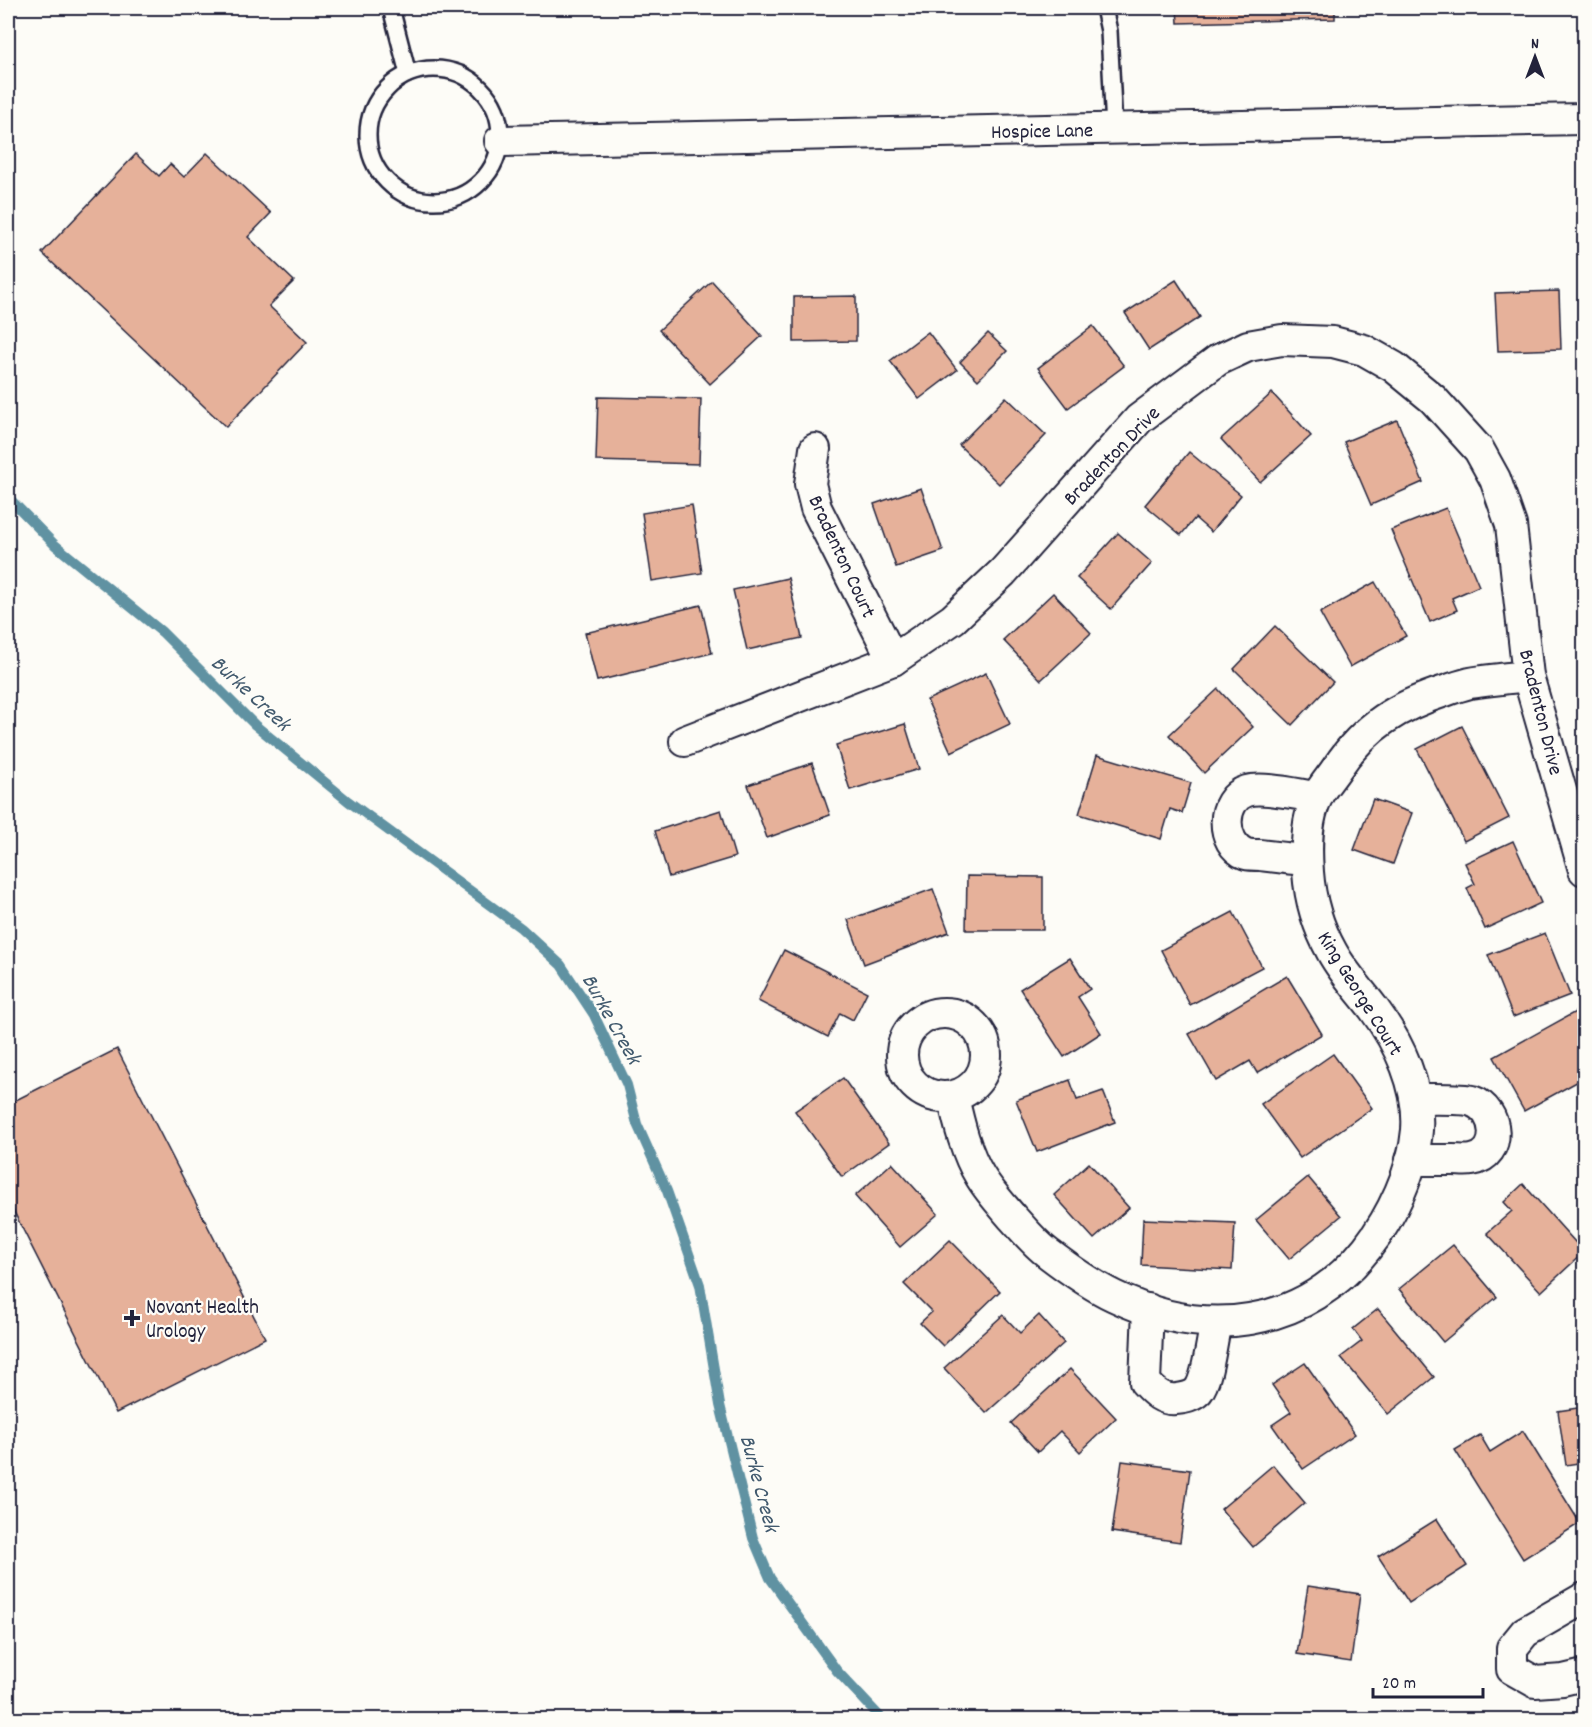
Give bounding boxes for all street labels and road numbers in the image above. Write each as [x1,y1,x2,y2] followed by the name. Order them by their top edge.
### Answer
[991,117,1093,149] street label: Hospice Lane
[1058,400,1169,514] street label: Bradenton Drive
[799,491,882,624] street label: Bradenton Court
[1509,647,1569,779] street label: Bradenton Drive
[1308,927,1409,1063] street label: King George Court

